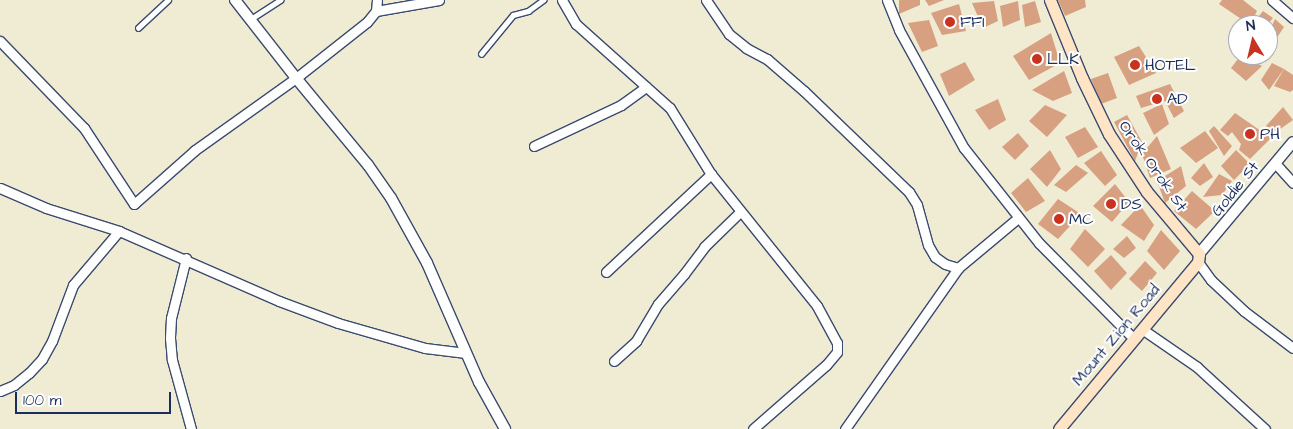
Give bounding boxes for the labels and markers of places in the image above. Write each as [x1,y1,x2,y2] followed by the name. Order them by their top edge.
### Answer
[960,12,985,32] place label: FFI
[944,16,956,28] marker: FFI
[1047,49,1079,69] place label: LLK
[1031,53,1043,65] marker: LLK
[1145,55,1196,75] place label: HOTEL
[1129,59,1141,71] marker: HOTEL
[1167,89,1188,109] place label: AD
[1151,93,1163,105] marker: AD
[1260,124,1280,144] place label: PH
[1244,128,1256,140] marker: PH
[1121,194,1142,214] place label: DS
[1105,198,1117,210] marker: DS
[1069,209,1094,229] place label: MC
[1053,213,1065,225] marker: MC

